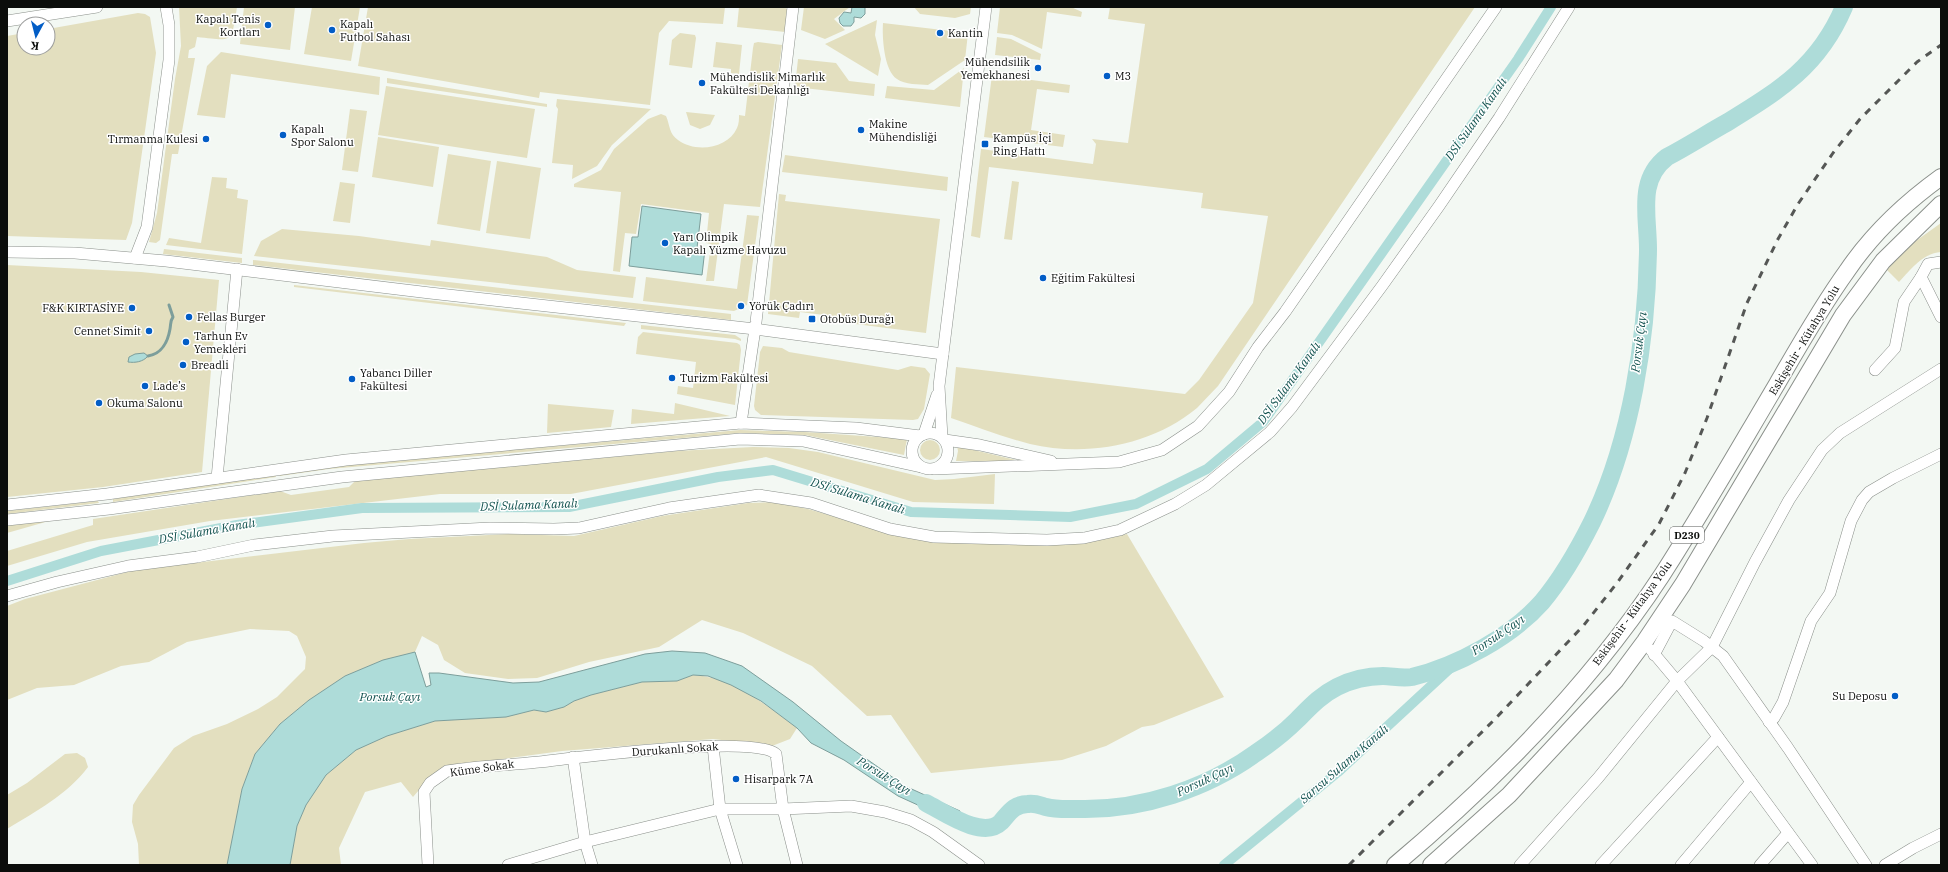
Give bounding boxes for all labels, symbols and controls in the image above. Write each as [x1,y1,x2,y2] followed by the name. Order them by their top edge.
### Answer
[196,12,261,39] place label: Kapalı Tenis Kortları
[16,16,56,56] north arrow
[340,17,411,44] place label: Kapalı Futbol Sahası
[263,20,273,30] marker: Kapalı Tenis Kortları
[327,25,337,35] marker: Kapalı Futbol Sahası
[948,26,983,40] place label: Kantin
[935,28,945,38] marker: Kantin
[29,38,40,53] text: K
[960,55,1031,82] place label: Mühendsilik Yemekhanesi
[1033,63,1043,73] marker: Mühendsilik Yemekhanesi
[1115,69,1131,83] place label: M3
[710,70,826,97] place label: Mühendislik Mimarlık Fakültesi Dekanlığı
[1102,71,1112,81] marker: M3
[1441,74,1510,164] water label: DSİ Sulama Kanalı
[697,78,707,88] marker: Mühendislik Mimarlık Fakültesi Dekanlığı
[869,117,937,144] place label: Makine Mühendisliği
[291,122,354,149] place label: Kapalı Spor Salonu
[856,125,866,135] marker: Makine Mühendisliği
[278,130,288,140] marker: Kapalı Spor Salonu
[993,131,1052,158] place label: Kampüs İçi Ring Hattı
[108,132,199,146] place label: Tırmanma Kulesi
[201,134,211,144] marker: Tırmanma Kulesi
[980,139,990,149] marker: Kampüs İçi Ring Hattı
[673,230,786,257] place label: Yarı Olimpik Kapalı Yüzme Havuzu
[660,238,670,248] marker: Yarı Olimpik Kapalı Yüzme Havuzu
[1051,271,1136,285] place label: Eğitim Fakültesi
[1038,273,1048,283] marker: Eğitim Fakültesi
[1766,282,1843,398] street label: Eskişehir - Kütahya Yolu
[749,299,814,313] place label: Yörük Çadırı
[42,301,124,315] place label: F&K KIRTASİYE
[736,301,746,311] marker: Yörük Çadırı
[127,303,137,313] marker: F&K KIRTASİYE
[197,310,266,324] place label: Fellas Burger
[1627,310,1650,374] water label: Porsuk Çayı
[184,312,194,322] marker: Fellas Burger
[820,312,895,326] place label: Otobüs Durağı
[807,314,817,324] marker: Otobüs Durağı
[74,324,141,338] place label: Cennet Simit
[144,326,154,336] marker: Cennet Simit
[194,329,248,356] place label: Tarhun Ev Yemekleri
[181,337,191,347] marker: Tarhun Ev Yemekleri
[1253,338,1324,427] water label: DSİ Sulama Kanalı
[191,358,229,372] place label: Breadli
[178,360,188,370] marker: Breadli
[360,366,432,393] place label: Yabancı Diller Fakültesi
[680,371,769,385] place label: Turizm Fakültesi
[667,373,677,383] marker: Turizm Fakültesi
[347,374,357,384] marker: Yabancı Diller Fakültesi
[153,379,186,393] place label: Lade’s
[140,381,150,391] marker: Lade’s
[107,396,183,410] place label: Okuma Salonu
[94,398,104,408] marker: Okuma Salonu
[808,474,907,517] water label: DSİ Sulama Kanalı
[479,495,578,514] water label: DSİ Sulama Kanalı
[157,515,257,547] water label: DSİ Sulama Kanalı
[1670,527,1704,543] road number: D230
[1589,558,1675,668] street label: Eskişehir - Kütahya Yolu
[1468,611,1527,658] water label: Porsuk Çayı
[359,689,421,704] water label: Porsuk Çayı
[1832,689,1887,703] place label: Su Deposu
[1890,691,1900,701] marker: Su Deposu
[1296,721,1391,807] water label: Sarısu Sulama Kanalı
[631,739,719,759] street label: Durukanlı Sokak
[854,753,914,798] water label: Porsuk Çayı
[449,756,516,779] street label: Küme Sokak
[1173,760,1236,800] water label: Porsuk Çayı
[744,772,814,786] place label: Hisarpark 7A
[731,774,741,784] marker: Hisarpark 7A

